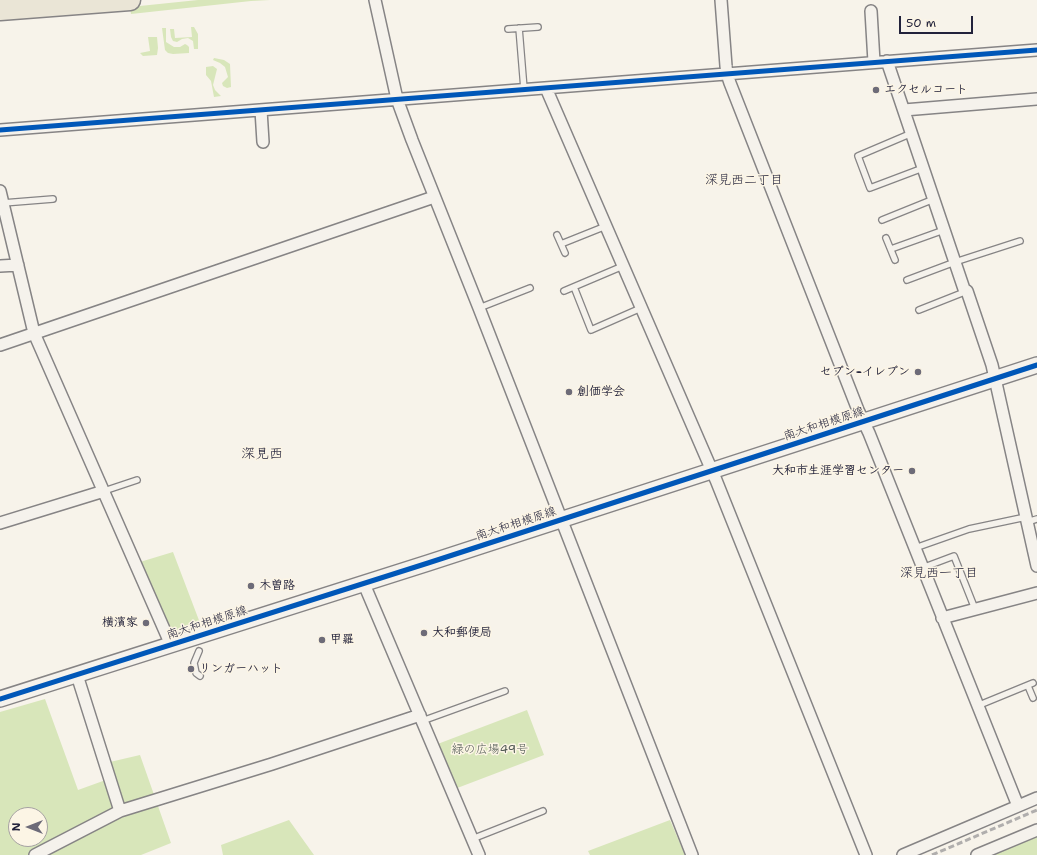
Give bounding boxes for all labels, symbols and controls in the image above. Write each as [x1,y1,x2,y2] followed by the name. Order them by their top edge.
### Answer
[901,8,975,34] scale bar
[906,15,936,31] text: 50 m
[884,83,968,97] place label: エクセルコート
[871,85,881,95] marker: エクセルコート
[705,173,783,189] district label: 深見西二丁目
[820,365,910,379] place label: セブン-イレブン
[913,367,923,377] marker: セブン-イレブン
[577,385,625,399] place label: 創価学会
[564,387,574,397] marker: 創価学会
[782,404,866,444] street label: 南大和相模原線
[241,446,283,462] district label: 深見西
[772,464,904,478] place label: 大和市生涯学習センター
[907,466,917,476] marker: 大和市生涯学習センター
[474,504,558,544] street label: 南大和相模原線
[900,566,978,582] district label: 深見西一丁目
[259,579,295,593] place label: 木曽路
[246,581,256,591] marker: 木曽路
[165,603,249,643] street label: 南大和相模原線
[102,616,138,630] place label: 横濱家
[141,618,151,628] marker: 横濱家
[432,626,492,640] place label: 大和郵便局
[419,628,429,638] marker: 大和郵便局
[330,633,354,647] place label: 甲羅
[317,635,327,645] marker: 甲羅
[199,662,283,676] place label: リンガーハット
[186,664,196,674] marker: リンガーハット
[452,743,528,757] park label: 緑の広場49号
[8,807,48,847] north arrow
[9,823,24,831] text: N

